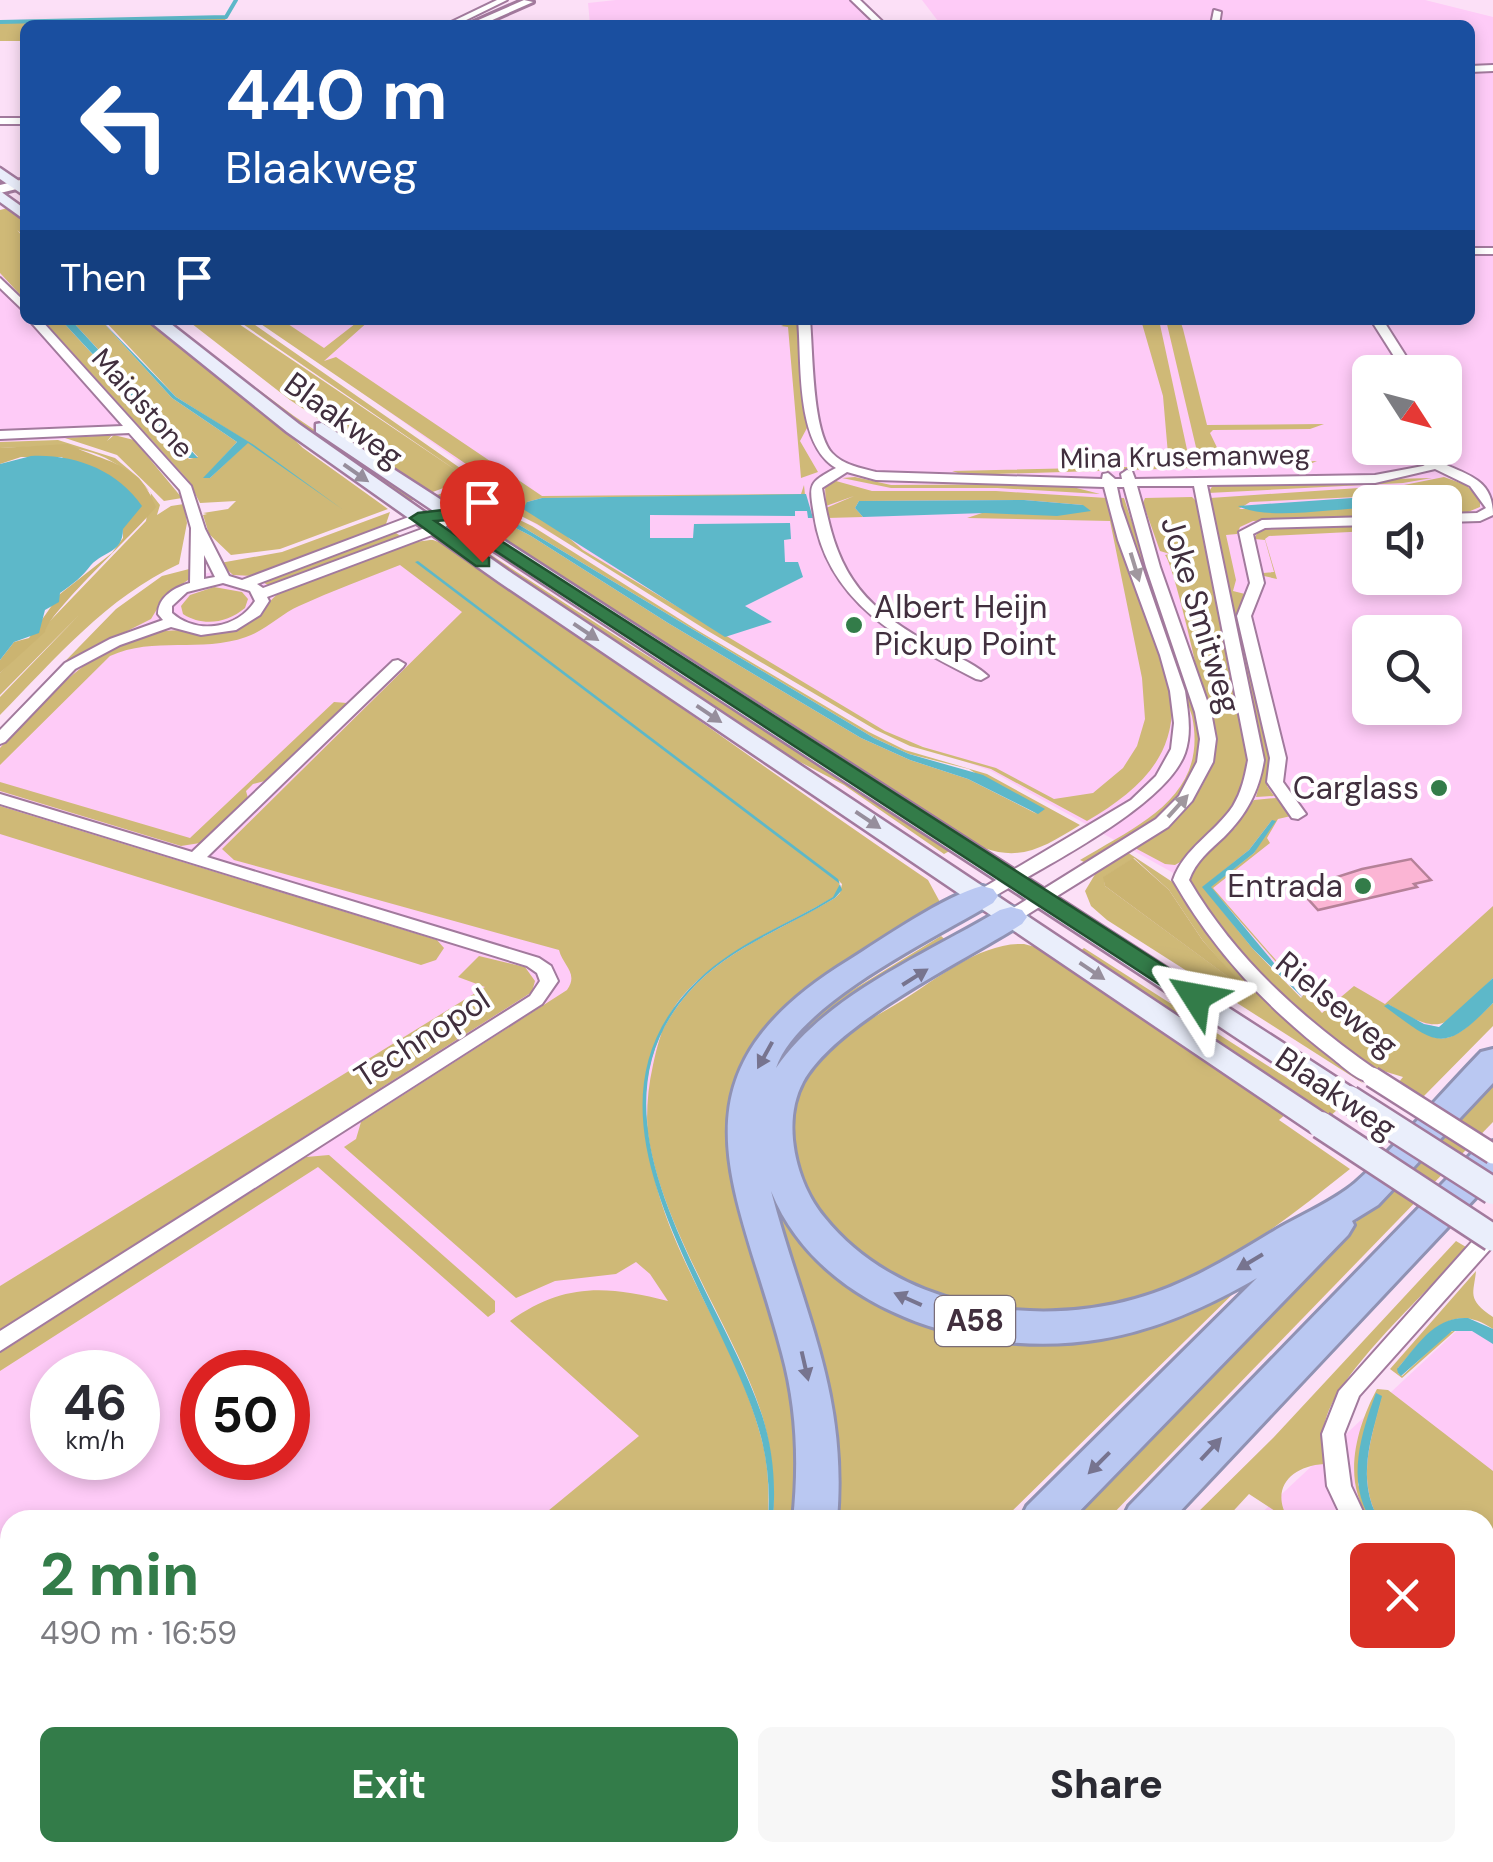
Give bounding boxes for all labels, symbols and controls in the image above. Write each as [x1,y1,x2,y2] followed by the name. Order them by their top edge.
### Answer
[225,50,448,141] text: 440 m
[60,60,190,190] icon: left
[225,138,418,197] text: Blaakweg
[167,250,222,305] icon: arrive
[60,253,147,303] text: Then
[83,341,202,466] street label: Maidstone
[1352,355,1462,465] north arrow
[1352,355,1462,725] map controls
[276,363,412,477] street label: Blaakweg
[1060,436,1310,477] street label: Mina Krusemanweg
[440,460,525,563] pin
[342,463,369,482] one-way arrow
[455,475,510,530] icon: arrive
[1352,485,1462,595] button: sound
[1151,511,1251,719] street label: Joke Smitweg
[1129,552,1144,582] one-way arrow
[874,586,1057,665] place label: Albert Heijn Pickup Point
[843,614,865,636] marker: Albert Heijn Pickup Point
[1352,615,1462,725] button: search
[572,622,599,641] one-way arrow
[695,704,722,723] one-way arrow
[1293,767,1419,809] place label: Carglass
[1428,777,1450,799] marker: Carglass
[1167,794,1189,819] one-way arrow
[854,810,881,829] one-way arrow
[1227,865,1343,907] place label: Entrada
[1352,875,1374,897] marker: Entrada
[1267,942,1407,1066] street label: Rielseweg
[1144,945,1248,1049] position arrow
[1078,962,1105,980] one-way arrow
[901,969,929,986] one-way arrow
[346,979,498,1097] street label: Technopol
[1267,1037,1405,1149] street label: Blaakweg
[756,1041,774,1069] one-way arrow
[1236,1252,1264,1270] one-way arrow
[893,1291,923,1307] one-way arrow
[935,1296,1015,1346] road number: A58
[180,1350,310,1480] speed limit sign: 50
[798,1351,813,1382] one-way arrow
[63,1370,127,1436] text: 46
[65,1424,125,1457] text: km/h
[1199,1437,1222,1461] one-way arrow
[1088,1451,1111,1475] one-way arrow
[40,1535,199,1614] text: 2 min
[1350,1543,1455,1648] button: close
[40,1612,237,1654] text: 490 m · 16:59
[40,1727,738,1842] button: Exit
[758,1727,1455,1842] button: Share

